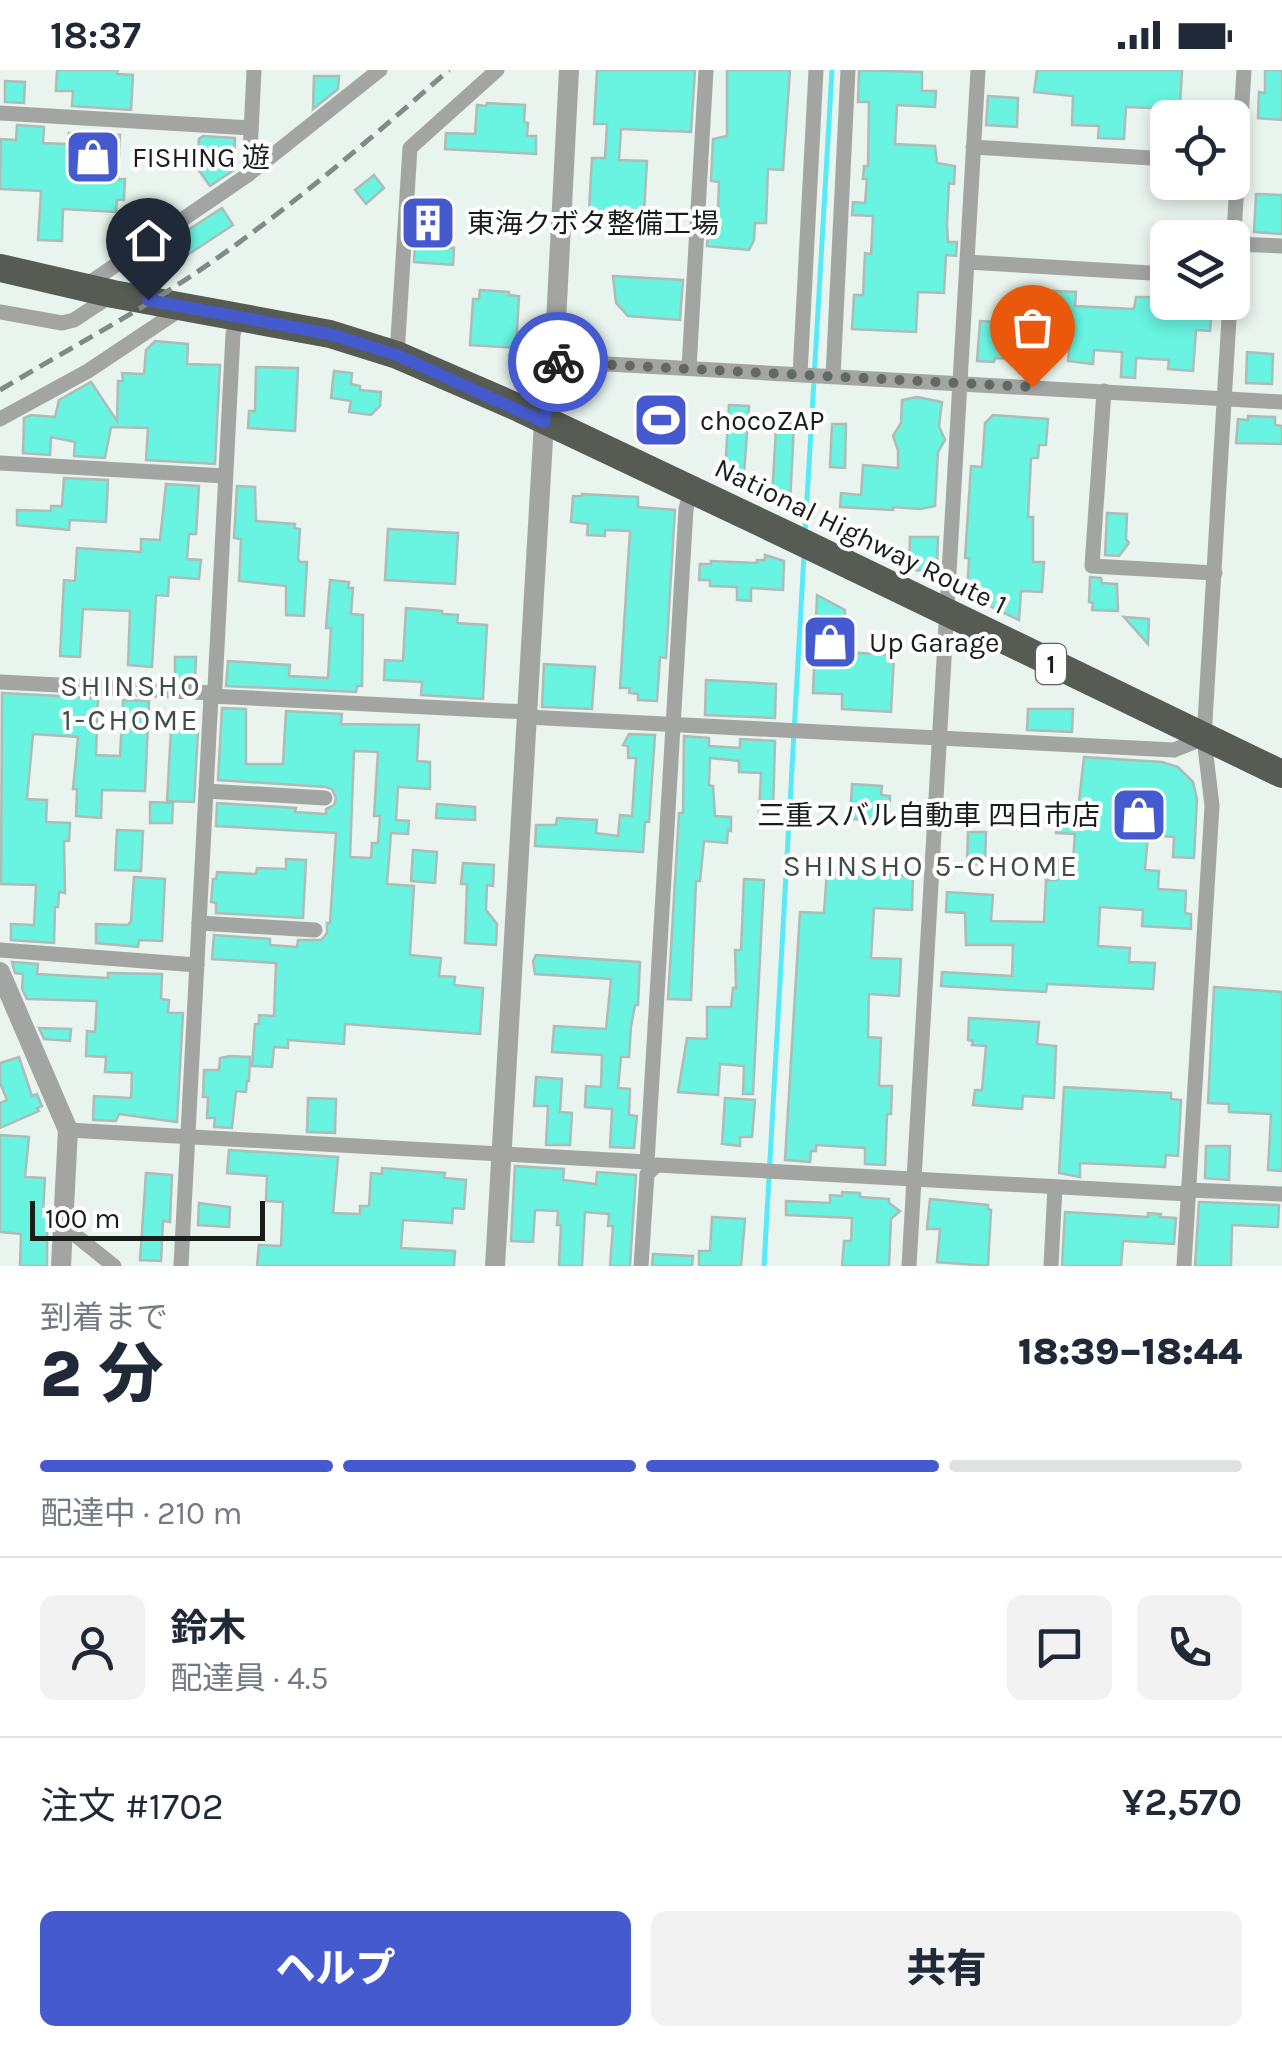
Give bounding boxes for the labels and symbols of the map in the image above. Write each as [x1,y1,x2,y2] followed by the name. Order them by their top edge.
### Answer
[63,127,123,187] shop icon: FISHING 遊
[132,141,270,174] place label: FISHING 遊
[398,193,458,253] building icon: 東海クボタ整備工場
[106,198,191,301] pin
[467,207,719,240] place label: 東海クボタ整備工場
[990,285,1075,388] pin
[508,312,608,412] courier
[631,390,691,450] sports icon: chocoZAP
[700,404,825,437] place label: chocoZAP
[710,451,1012,621] street label: National Highway Route 1
[800,612,860,672] shop icon: Up Garage
[869,626,999,659] place label: Up Garage
[1036,644,1066,684] road number: 1
[60,668,202,738] district label: SHINSHO 1-CHOME
[1109,785,1169,845] shop icon: 三重スバル自動車 四日市店
[757,799,1100,832] place label: 三重スバル自動車 四日市店
[783,848,1079,884] district label: SHINSHO 5-CHOME
[30,1196,265,1240] scale bar

